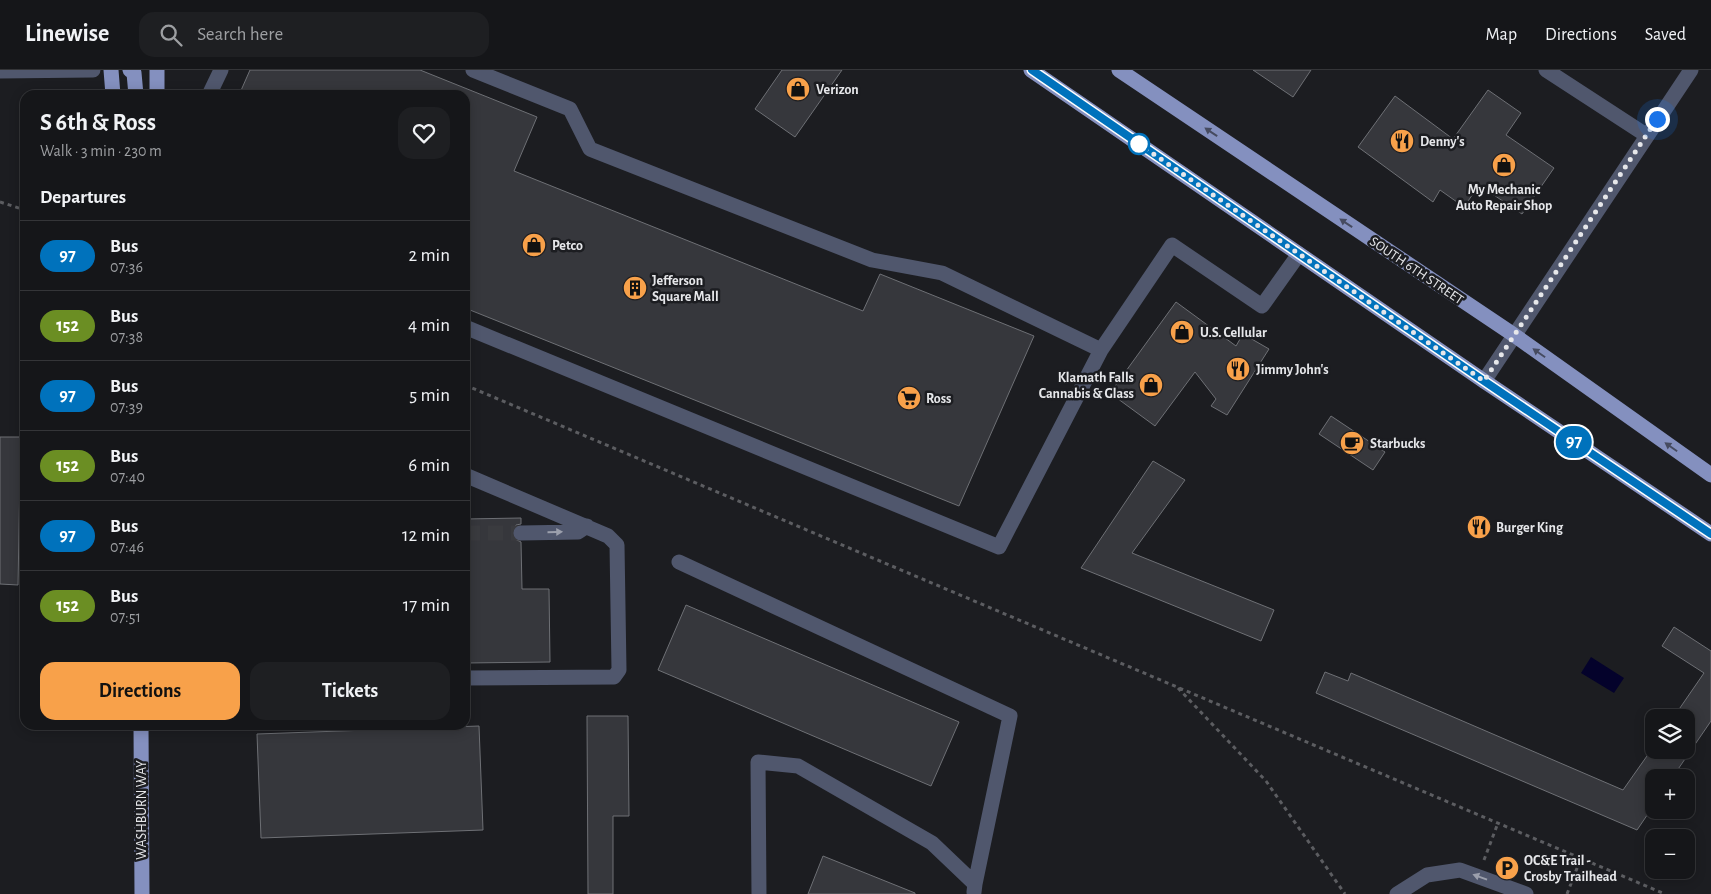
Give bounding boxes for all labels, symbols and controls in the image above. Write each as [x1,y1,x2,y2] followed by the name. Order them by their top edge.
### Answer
[139,12,489,57] search box
[157,21,185,49] icon: search
[25,22,109,46] text: Linewise
[197,25,283,44] text: Search here
[1486,26,1517,44] text: Map
[1545,26,1617,44] text: Directions
[1645,26,1686,44] text: Saved
[785,76,811,102] shop icon: Verizon
[816,83,859,97] place label: Verizon
[398,107,450,159] button: heart
[1645,107,1670,132] your location
[40,111,156,135] text: S 6th & Ross
[1204,127,1218,137] one-way arrow
[1389,128,1415,154] restaurant icon: Denny's
[1128,133,1150,155] unlabelled marker
[1420,135,1465,149] place label: Denny's
[40,143,162,159] text: Walk · 3 min · 230 m
[1491,152,1517,178] shop icon: My Mechanic Auto Repair Shop
[1456,183,1552,213] place label: My Mechanic Auto Repair Shop
[40,188,126,207] text: Departures
[1339,218,1353,227] one-way arrow
[521,232,547,258] shop icon: Petco
[1367,234,1466,307] street label: SOUTH 6TH STREET
[110,237,138,256] text: Bus
[552,239,583,253] place label: Petco
[409,246,450,265] text: 2 min
[59,247,76,265] text: 97
[110,259,143,275] text: 07:36
[652,274,719,304] place label: Jefferson Square Mall
[622,275,648,301] building icon: Jefferson Square Mall
[110,307,138,326] text: Bus
[408,316,450,335] text: 4 min
[56,317,79,335] text: 152
[1169,319,1195,345] shop icon: U.S. Cellular
[1200,326,1267,340] place label: U.S. Cellular
[110,329,143,345] text: 07:38
[1532,348,1545,358] one-way arrow
[1225,356,1251,382] restaurant icon: Jimmy John's
[1256,363,1329,377] place label: Jimmy John's
[1039,371,1134,401] place label: Klamath Falls Cannabis & Glass
[1138,372,1164,398] shop icon: Klamath Falls Cannabis & Glass
[110,377,138,396] text: Bus
[896,385,922,411] supermarket icon: Ross
[409,386,450,405] text: 5 min
[59,387,76,405] text: 97
[926,392,951,406] place label: Ross
[110,399,143,415] text: 07:39
[1552,426,1596,458] line badge: 97
[1339,430,1365,456] cafe icon: Starbucks
[1566,433,1582,451] text: 97
[1370,437,1425,451] place label: Starbucks
[1664,442,1678,452] one-way arrow
[110,447,138,466] text: Bus
[408,456,450,475] text: 6 min
[56,457,79,475] text: 152
[110,469,145,485] text: 07:40
[1466,514,1492,540] restaurant icon: Burger King
[110,517,138,536] text: Bus
[1496,521,1564,535] place label: Burger King
[402,526,450,545] text: 12 min
[59,527,76,545] text: 97
[547,528,563,536] one-way arrow
[110,539,144,555] text: 07:46
[110,587,138,606] text: Bus
[403,596,450,615] text: 17 min
[56,597,79,615] text: 152
[110,609,141,625] text: 07:51
[40,662,240,720] button: Directions
[250,662,450,720] button: Tickets
[1645,709,1695,879] map controls
[1645,709,1695,759] button: layers
[135,760,149,860] street label: WASHBURN WAY
[1645,769,1695,819] button: +
[1645,829,1695,879] button: −
[1524,854,1618,884] place label: OC&E Trail - Crosby Trailhead
[1494,855,1520,881] parking icon: OC&E Trail - Crosby Trailhead
[1472,873,1487,881] one-way arrow

